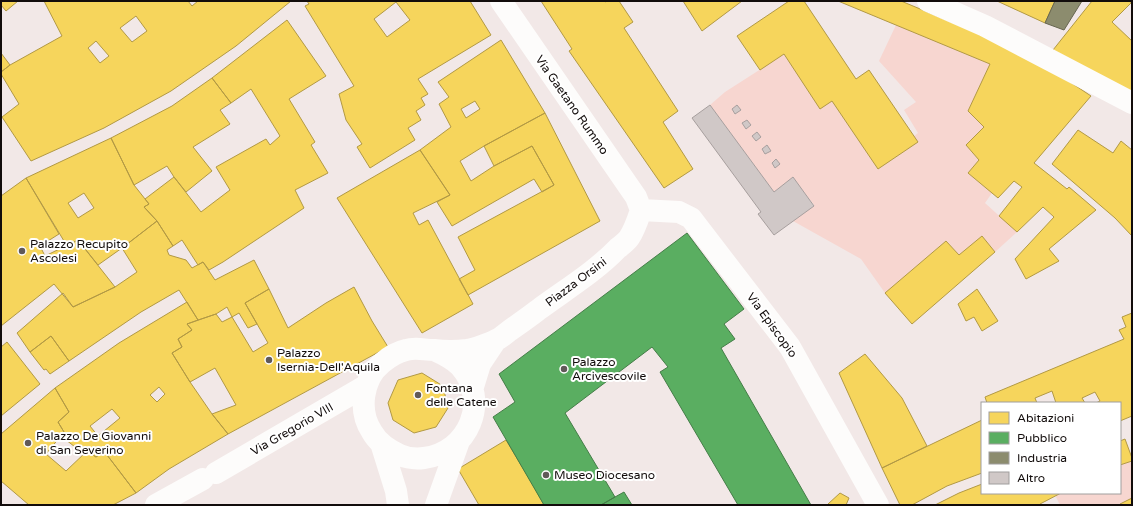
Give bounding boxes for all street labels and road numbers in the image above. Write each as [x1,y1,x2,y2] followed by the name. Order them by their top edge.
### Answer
[532,53,612,157] street label: Via Gaetano Rummo
[543,254,609,309] street label: Piazza Orsini
[744,290,800,360] street label: Via Episcopio
[248,400,336,458] street label: Via Gregorio VIII

